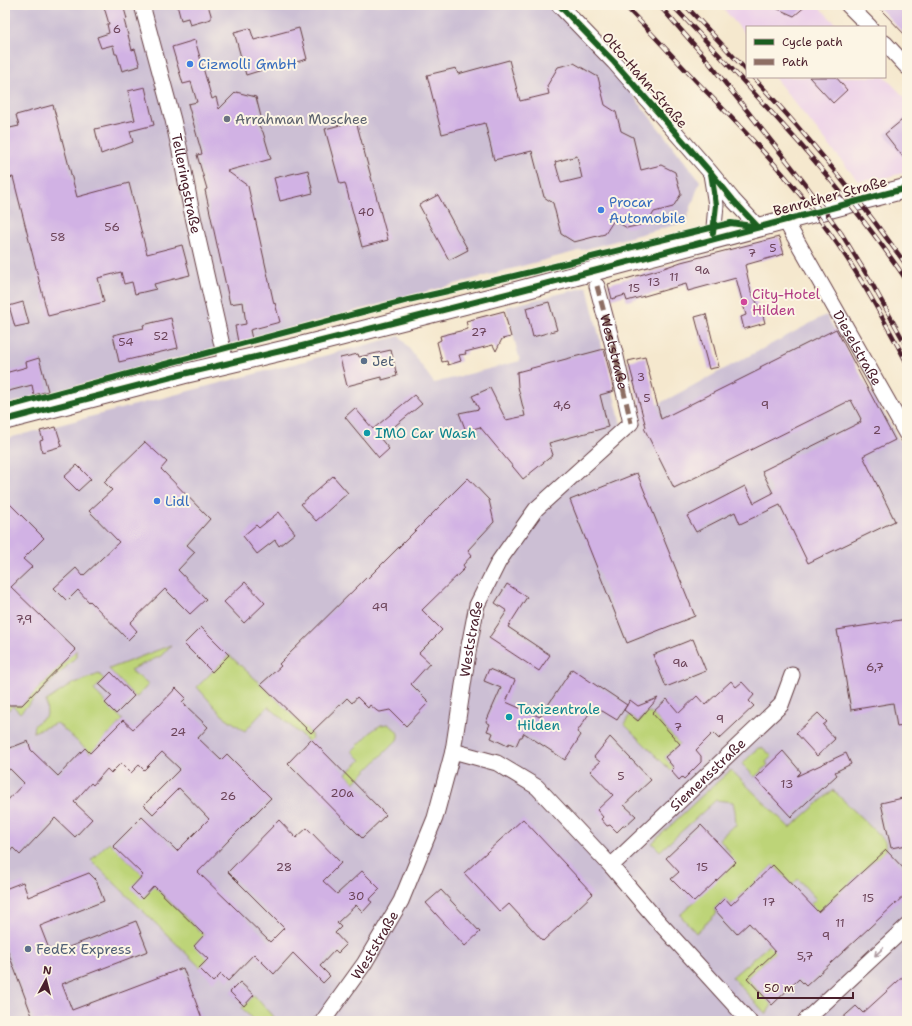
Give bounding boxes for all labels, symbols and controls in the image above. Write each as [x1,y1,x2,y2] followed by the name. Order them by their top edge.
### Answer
[113,21,121,37] house number: 6
[746,26,886,78] legend
[598,28,692,132] street label: Otto-Hahn-Straße
[782,34,843,50] text: Cycle path
[782,54,808,70] text: Path
[198,55,297,73] place label: Cizmolli GmbH
[185,59,195,69] marker: Cizmolli GmbH
[235,110,368,128] place label: Arrahman Moschee
[222,114,232,124] marker: Arrahman Moschee
[167,132,206,235] street label: Telleringstraße
[771,172,889,220] street label: Benrather Straße
[609,193,686,227] place label: Procar Automobile
[358,204,374,220] house number: 40
[596,205,606,215] marker: Procar Automobile
[104,219,120,235] house number: 56
[50,229,66,245] house number: 58
[769,240,777,256] house number: 5
[748,245,756,261] house number: 7
[694,262,710,278] house number: 9a
[669,269,679,285] house number: 11
[648,274,660,290] house number: 13
[628,280,640,296] house number: 15
[752,285,821,319] place label: City-Hotel Hilden
[739,297,749,307] marker: City-Hotel Hilden
[829,307,886,389] street label: Dieselstraße
[596,312,632,392] street label: Weststraße
[471,324,487,340] house number: 27
[153,328,169,344] house number: 52
[118,334,134,350] house number: 54
[372,352,394,370] place label: Jet
[359,356,369,366] marker: Jet
[637,369,645,385] house number: 3
[643,390,651,406] house number: 5
[553,397,571,413] house number: 4,6
[761,397,769,413] house number: 9
[873,422,881,438] house number: 2
[375,424,476,442] place label: IMO Car Wash
[362,428,372,438] marker: IMO Car Wash
[165,492,190,510] place label: Lidl
[152,496,162,506] marker: Lidl
[455,597,487,678] street label: Weststraße
[372,599,388,615] house number: 49
[15,611,33,627] house number: 7,9
[672,655,688,671] house number: 9a
[866,659,884,675] house number: 6,7
[517,700,600,734] place label: Taxizentrale Hilden
[716,711,724,727] house number: 9
[504,712,514,722] marker: Taxizentrale Hilden
[674,719,682,735] house number: 7
[170,724,186,740] house number: 24
[666,734,750,815] street label: Siemensstraße
[617,768,625,784] house number: 5
[781,776,793,792] house number: 13
[330,785,354,801] house number: 20a
[220,788,236,804] house number: 26
[276,859,292,875] house number: 28
[696,859,708,875] house number: 15
[348,888,364,904] house number: 30
[862,890,874,906] house number: 15
[763,894,775,910] house number: 17
[347,907,402,983] street label: Weststraße
[835,915,845,931] house number: 11
[822,928,830,944] house number: 9
[36,940,131,958] place label: FedEx Express
[23,944,33,954] marker: FedEx Express
[797,948,813,964] house number: 5,7
[873,948,884,957] one-way arrow
[26,960,66,1000] north arrow
[42,963,53,979] text: N
[758,974,853,1000] scale bar
[764,980,794,996] text: 50 m

